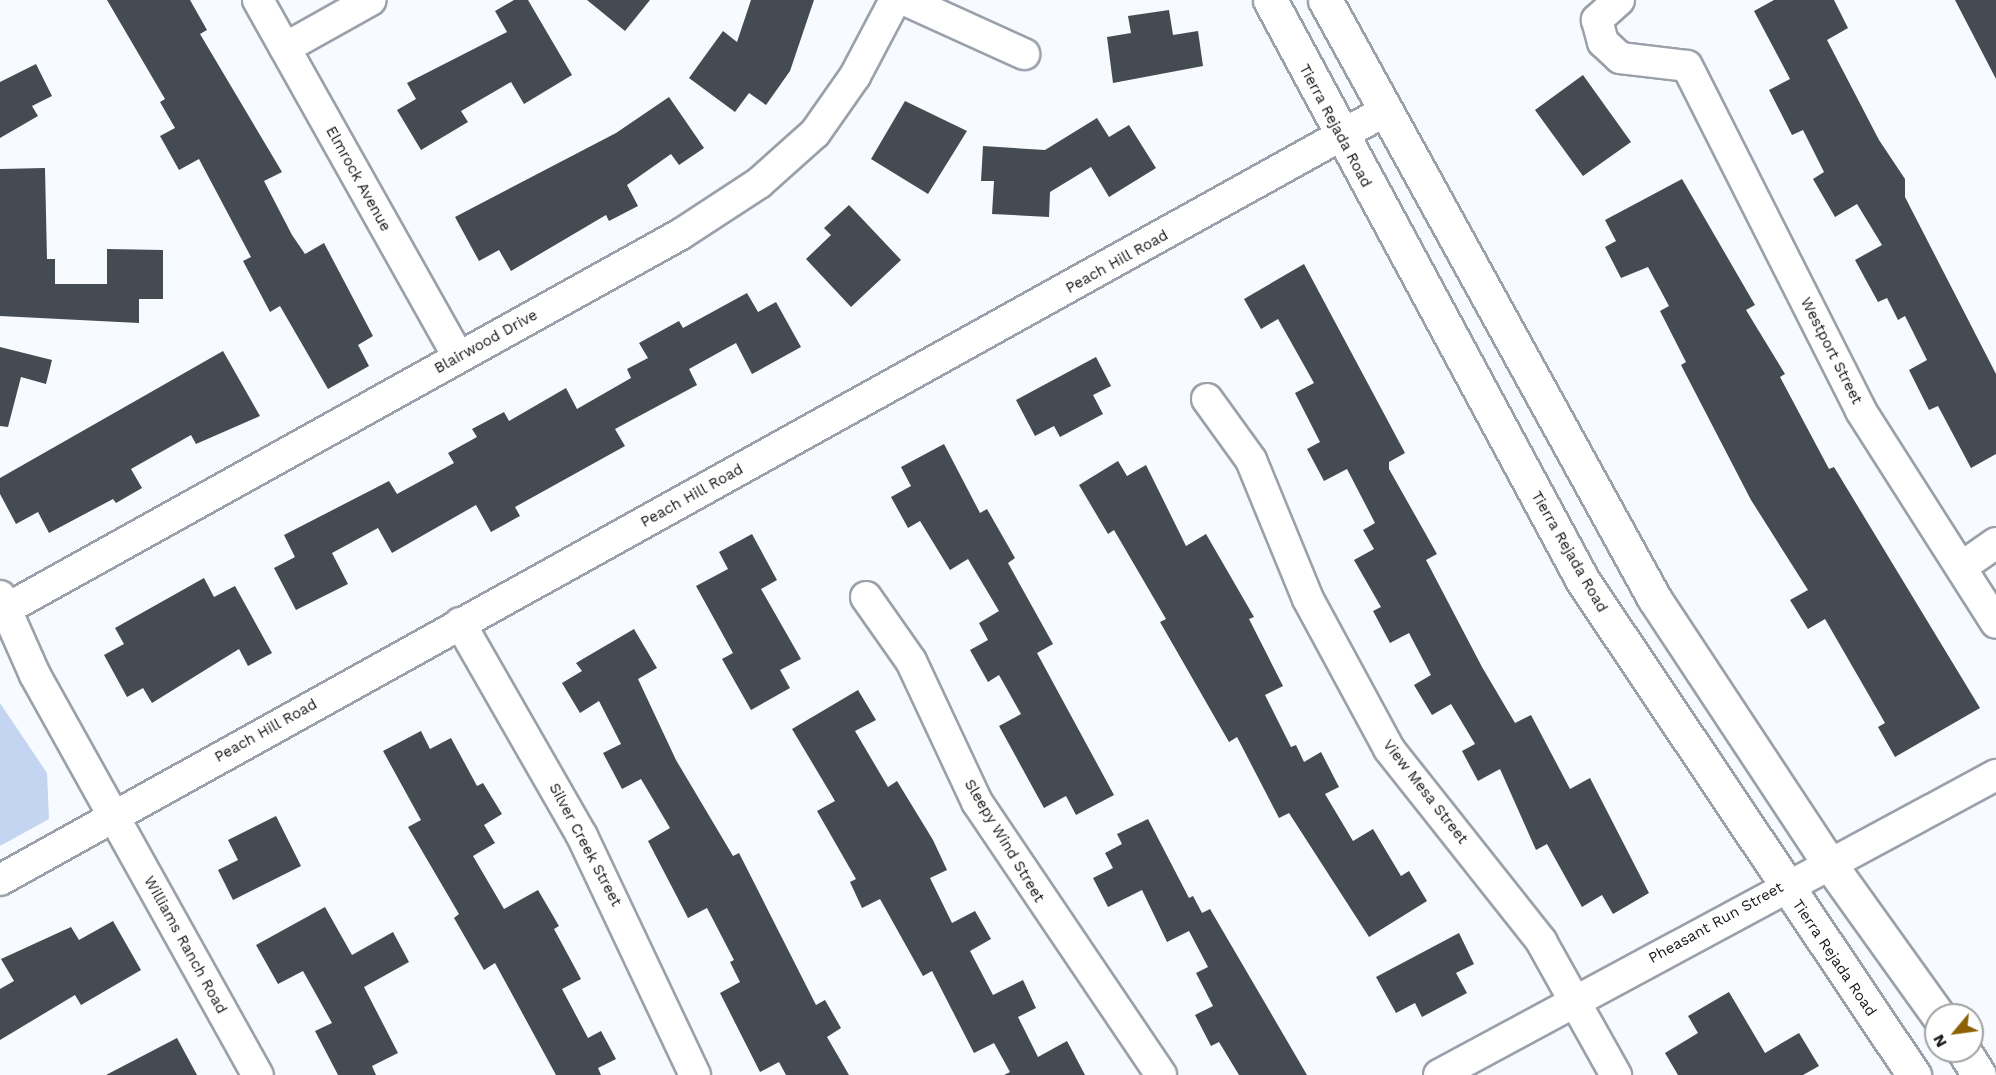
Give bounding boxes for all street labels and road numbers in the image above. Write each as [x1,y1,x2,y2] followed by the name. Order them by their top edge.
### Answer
[1295,61,1375,191] street label: Tierra Rejada Road
[321,123,395,235] street label: Elmrock Avenue
[1062,226,1172,298] street label: Peach Hill Road
[1796,295,1866,407] street label: Westport Street
[431,306,541,378] street label: Blairwood Drive
[637,460,747,532] street label: Peach Hill Road
[1527,488,1611,616] street label: Tierra Rejada Road
[211,695,321,767] street label: Peach Hill Road
[1379,736,1471,848] street label: View Mesa Street
[960,776,1048,906] street label: Sleepy Wind Street
[545,780,625,910] street label: Silver Creek Street
[140,873,230,1017] street label: Williams Ranch Road
[1646,878,1786,968] street label: Pheasant Run Street
[1788,896,1880,1020] street label: Tierra Rejada Road

